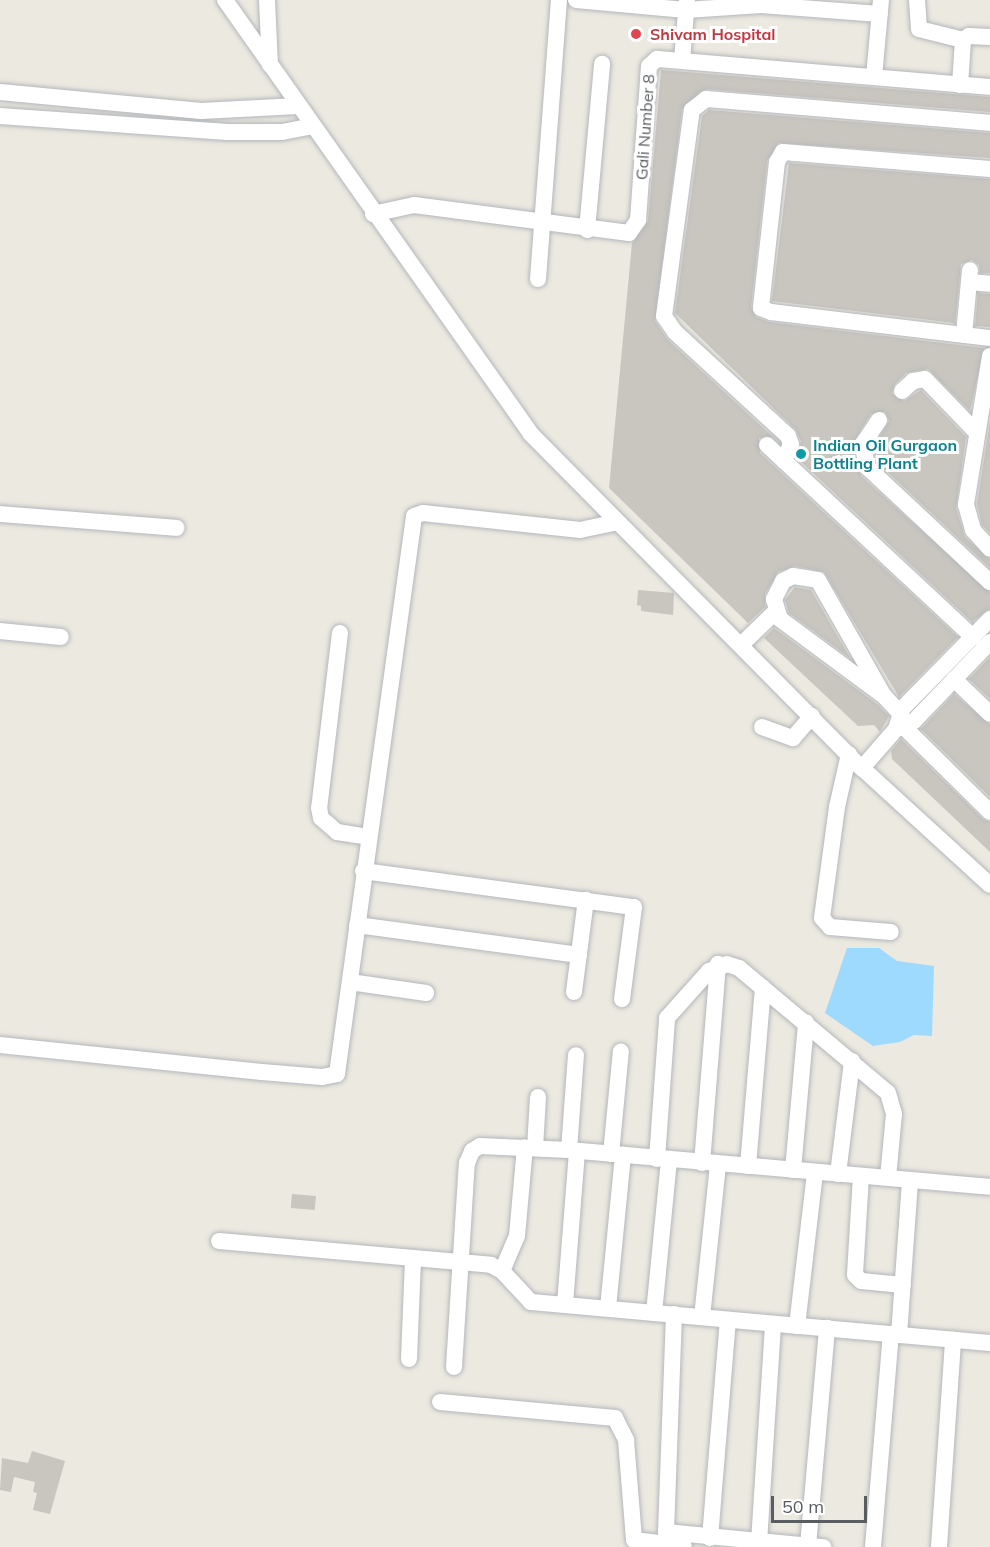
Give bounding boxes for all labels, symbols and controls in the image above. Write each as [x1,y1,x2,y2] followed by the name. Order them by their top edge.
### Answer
[650,24,776,44] place label: Shivam Hospital
[627,25,645,43] marker: Shivam Hospital
[632,73,658,181] street label: Gali Number 8
[813,435,957,473] place label: Indian Oil Gurgaon Bottling Plant
[794,447,808,461] marker: Indian Oil Gurgaon Bottling Plant
[774,1484,870,1522] scale bar
[782,1495,824,1518] text: 50 m

